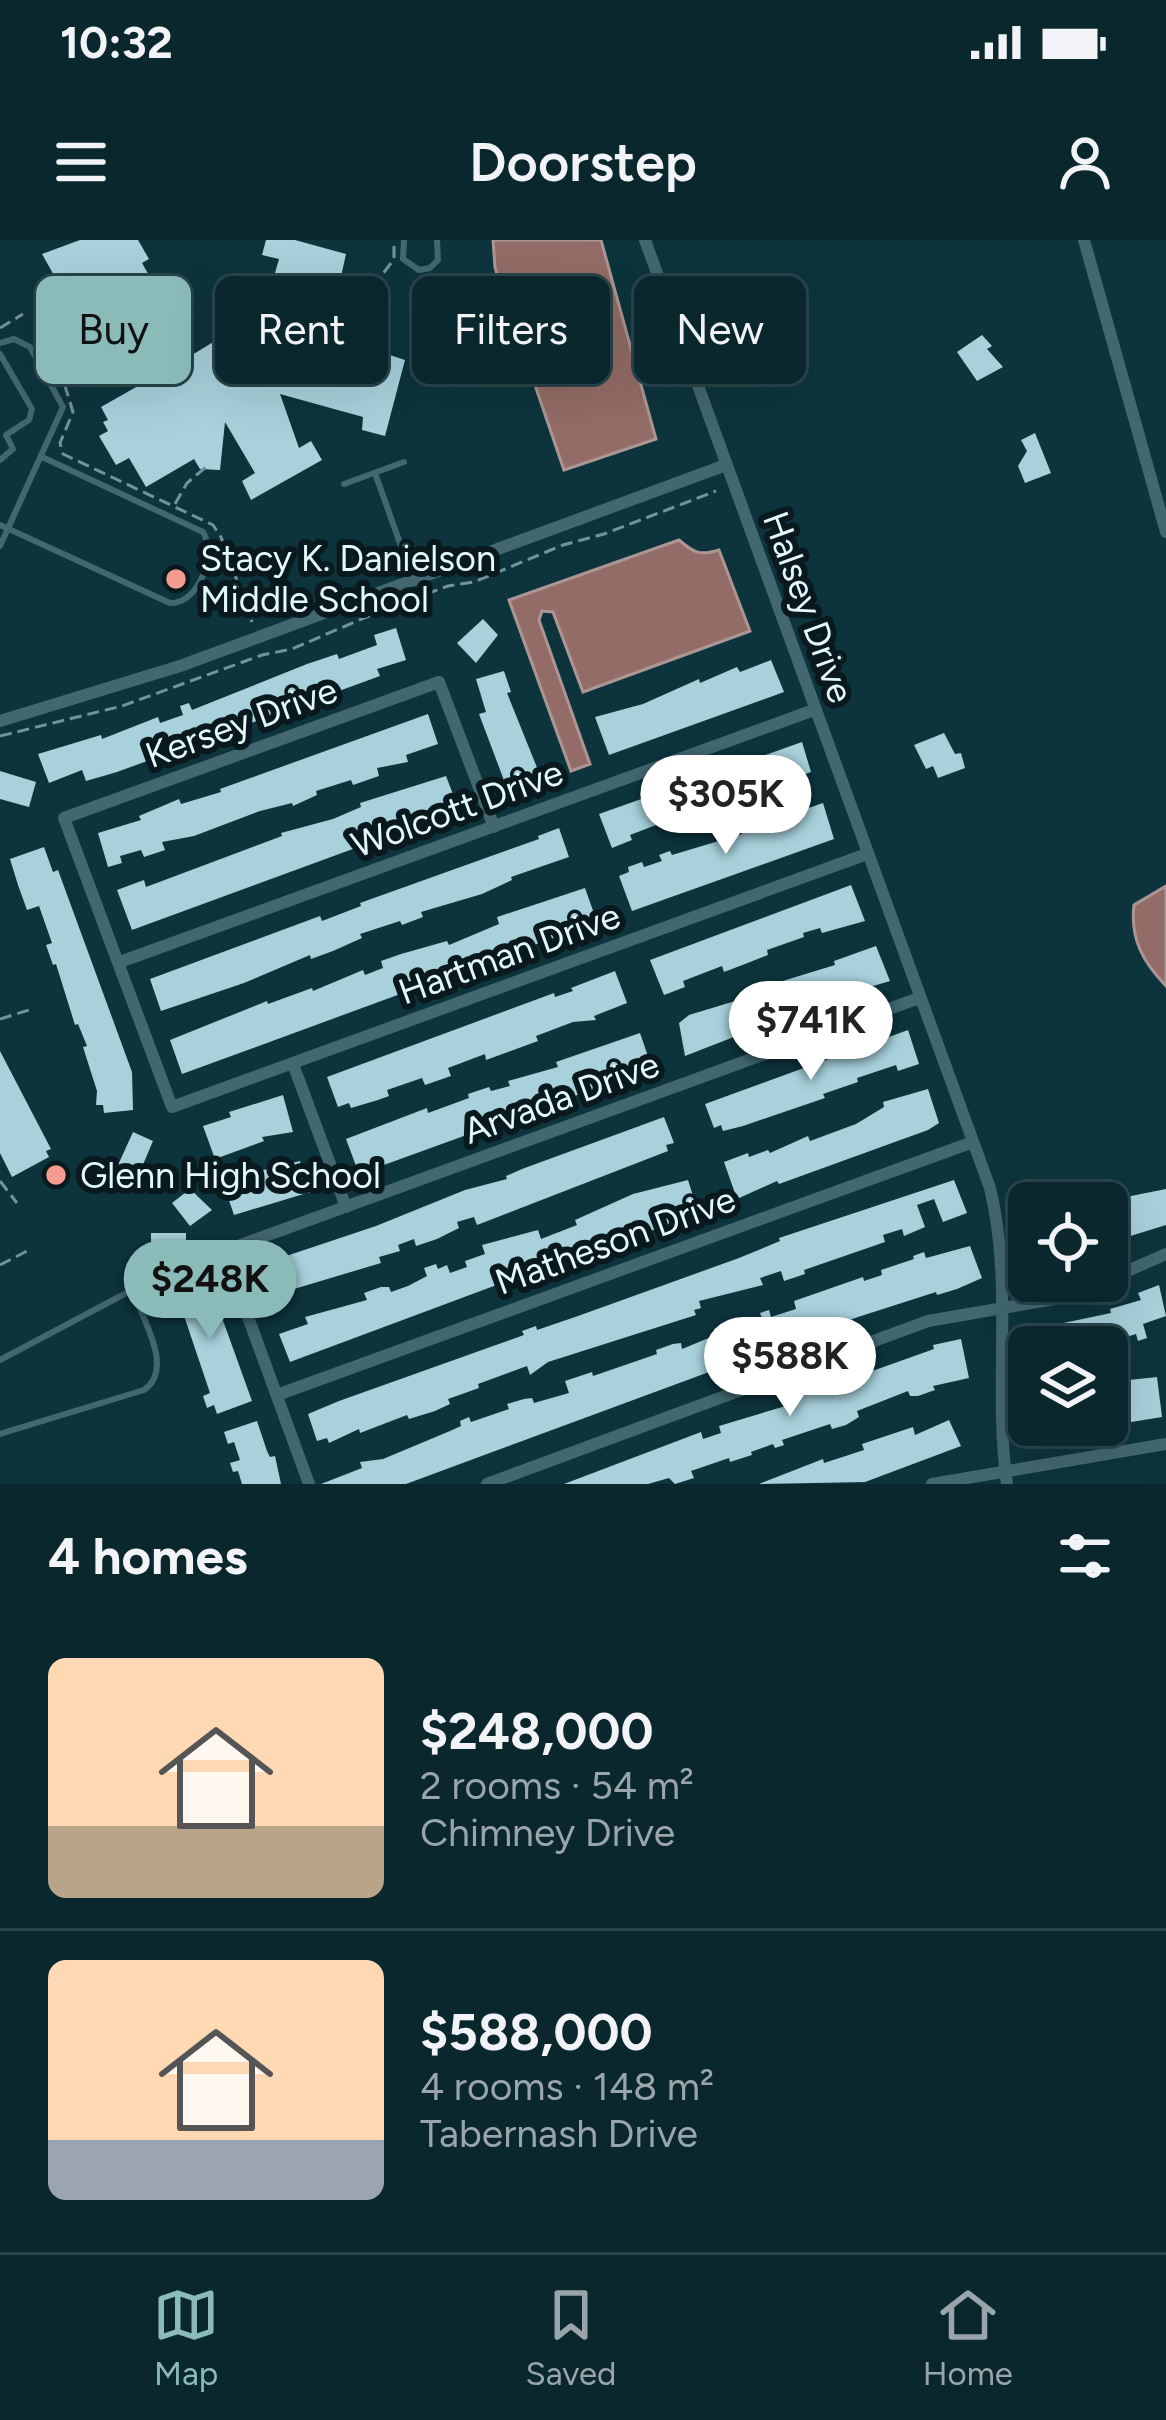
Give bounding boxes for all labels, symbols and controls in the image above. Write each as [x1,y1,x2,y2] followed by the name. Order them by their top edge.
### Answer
[60,15,173,69] text: 10:32
[48,129,114,195] icon: menu
[1052,129,1118,195] icon: person
[469,130,697,195] text: Doorstep
[36,276,191,384] chip: Buy
[215,276,388,384] chip: Rent
[412,276,610,384] chip: Filters
[634,276,806,384] chip: New
[754,506,863,709] street label: Halsey Drive
[200,537,496,621] place label: Stacy K. Danielson Middle School
[163,566,189,592] marker: Stacy K. Danielson Middle School
[140,668,343,777] street label: Kersey Drive
[346,750,569,867] street label: Wolcott Drive
[642,755,810,857] pin: $305K
[667,770,785,817] text: $305K
[393,894,626,1013] street label: Hartman Drive
[727,981,895,1083] pin: $741K
[756,996,866,1043] text: $741K
[458,1042,665,1153] street label: Arvada Drive
[80,1154,381,1197] place label: Glenn High School
[43,1162,69,1188] marker: Glenn High School
[489,1177,741,1304] street label: Matheson Drive
[1008,1182,1128,1446] map controls
[1008,1182,1128,1302] button: locate
[126,1240,294,1342] pin: $248K
[151,1255,269,1302] text: $248K
[706,1317,874,1419] pin: $588K
[1008,1326,1128,1446] button: layers
[731,1332,849,1379] text: $588K
[1052,1523,1118,1589] icon: filters
[48,1526,248,1587] text: 4 homes
[420,1701,654,1762] text: $248,000
[144,1706,288,1850] icon: home
[420,1762,694,1809] text: 2 rooms · 54 m²
[420,1809,675,1856] text: Chimney Drive
[420,2002,653,2063] text: $588,000
[144,2008,288,2152] icon: home
[420,2063,714,2110] text: 4 rooms · 148 m²
[420,2110,698,2157] text: Tabernash Drive
[153,2282,219,2393] tab: Map
[525,2282,616,2393] tab: Saved
[923,2282,1013,2393] tab: Home

